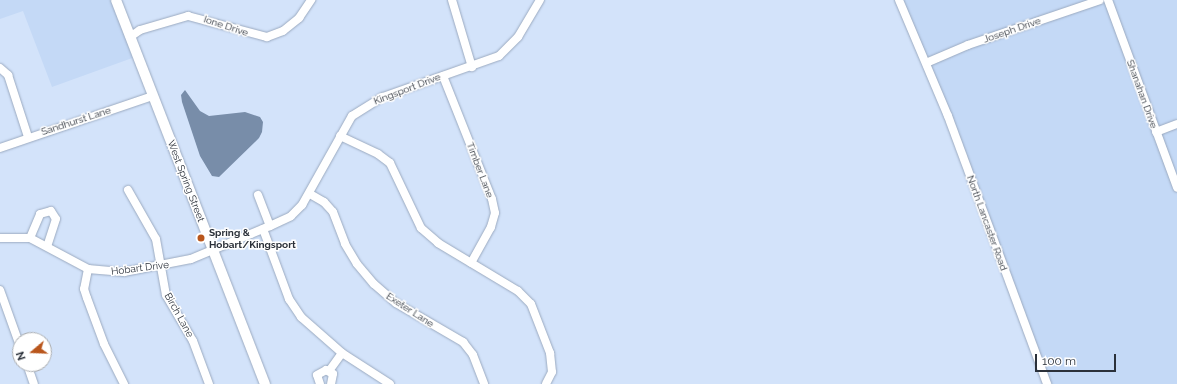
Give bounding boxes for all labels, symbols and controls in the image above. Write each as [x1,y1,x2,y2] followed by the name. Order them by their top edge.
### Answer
[202,13,250,39] street label: Ione Drive
[982,15,1042,45] street label: Joseph Drive
[1124,58,1160,130] street label: Shanahan Drive
[372,71,442,107] street label: Kingsport Drive
[40,104,112,138] street label: Sandhurst Lane
[165,138,207,224] street label: West Spring Street
[464,141,496,199] street label: Timber Lane
[964,174,1010,272] street label: North Lancaster Road
[209,226,296,250] place label: Spring & Hobart/Kingsport
[196,233,206,243] marker: Spring & Hobart/Kingsport
[110,259,170,277] street label: Hobart Drive
[384,290,436,330] street label: Exeter Lane
[162,291,196,339] street label: Birch Lane
[12,332,52,372] north arrow
[1037,346,1118,372] scale bar
[14,350,29,362] text: N
[1042,354,1076,368] text: 100 m

